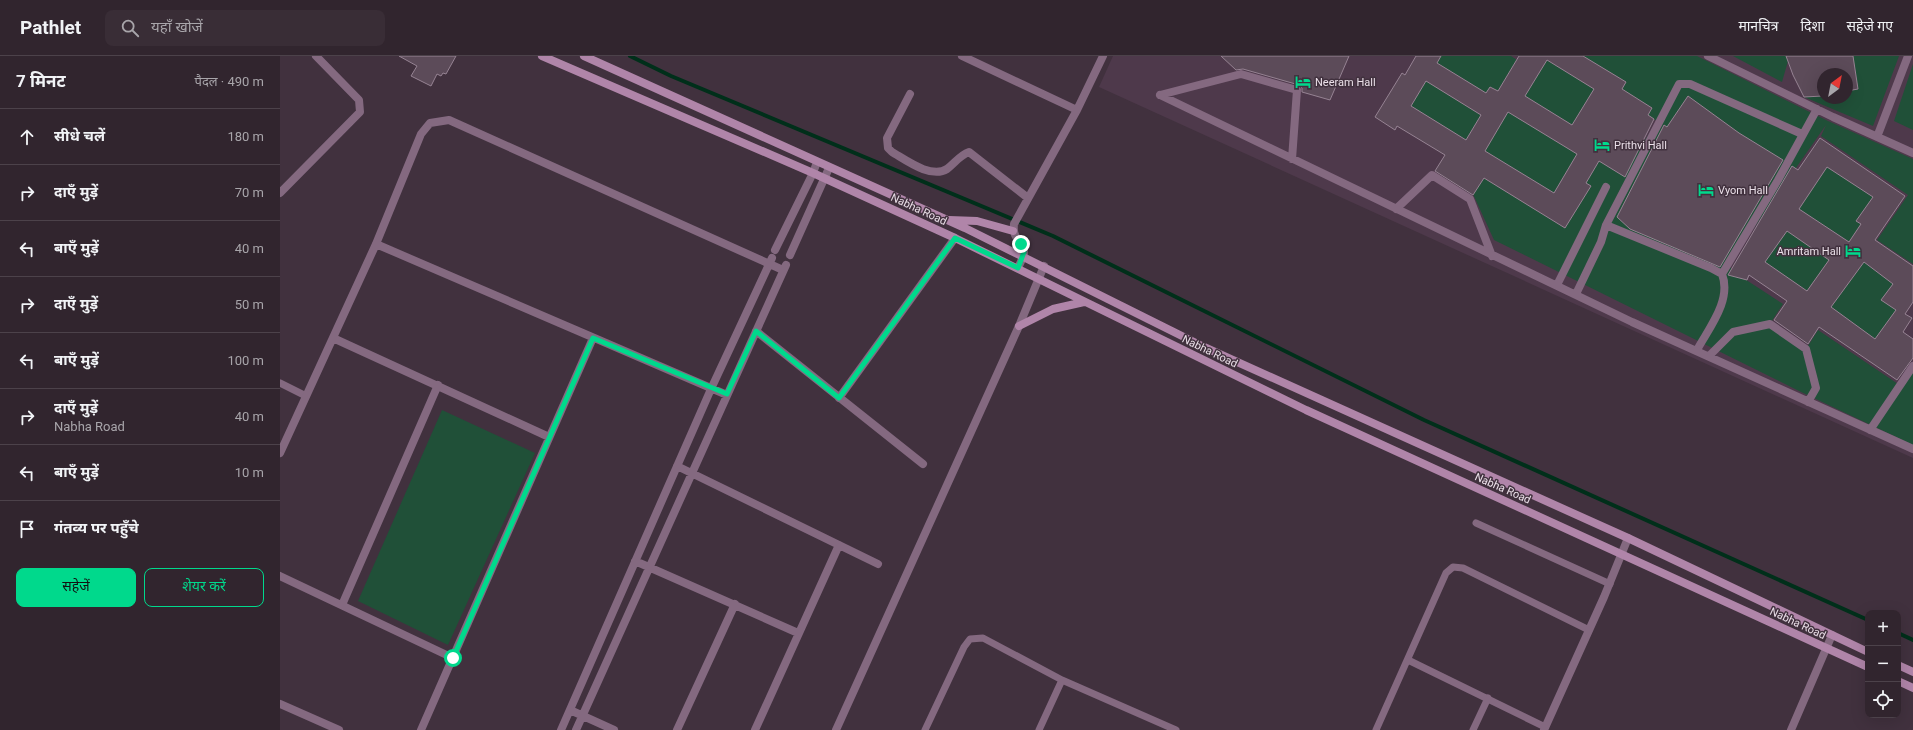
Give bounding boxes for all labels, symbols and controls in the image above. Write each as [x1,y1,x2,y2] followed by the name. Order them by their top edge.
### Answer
[105,10,385,46] search box
[20,16,81,39] text: Pathlet
[119,17,141,39] icon: search
[151,18,203,36] text: यहाँ खोजें
[1738,18,1778,34] text: मानचित्र
[1800,18,1825,34] text: दिशा
[1847,18,1893,34] text: सहेजे गए
[1817,68,1853,104] north arrow
[16,71,66,91] text: 7 मिनट
[1294,73,1312,91] hotel icon: Neeram Hall
[195,74,264,89] text: पैदल · 490 m
[1315,76,1376,89] place label: Neeram Hall
[16,126,38,148] icon: ahead
[54,127,105,145] text: सीधे चलें
[227,129,264,144] text: 180 m
[1593,136,1611,154] hotel icon: Prithvi Hall
[1614,139,1667,152] place label: Prithvi Hall
[1697,181,1715,199] hotel icon: Vyom Hall
[16,182,38,204] icon: right
[54,183,98,201] text: दाएँ मुड़ें
[1718,184,1768,197] place label: Vyom Hall
[235,185,264,200] text: 70 m
[889,191,949,228] street label: Nabha Road
[1012,235,1030,253] route end
[16,238,38,260] icon: left
[54,239,99,257] text: बाएँ मुड़ें
[235,241,264,256] text: 40 m
[1844,242,1862,260] hotel icon: Amritam Hall
[1777,245,1841,258] place label: Amritam Hall
[16,294,38,316] icon: right
[54,295,98,313] text: दाएँ मुड़ें
[235,297,264,312] text: 50 m
[1180,332,1240,370] street label: Nabha Road
[16,350,38,372] icon: left
[54,351,99,369] text: बाएँ मुड़ें
[227,353,264,368] text: 100 m
[54,399,98,417] text: दाएँ मुड़ें
[16,406,38,428] icon: right
[235,409,264,424] text: 40 m
[54,419,125,434] text: Nabha Road
[16,462,38,484] icon: left
[54,463,99,481] text: बाएँ मुड़ें
[235,465,264,480] text: 10 m
[1473,470,1533,507] street label: Nabha Road
[16,518,38,540] icon: arrive
[54,519,139,537] text: गंतव्य पर पहुँचे
[16,568,136,607] button: सहेजें
[144,568,264,607] button: शेयर करें
[1768,605,1828,642] street label: Nabha Road
[1865,610,1901,718] map controls
[1865,610,1901,646] button: +
[1865,646,1901,682] button: −
[444,649,462,667] route start
[1865,682,1901,718] button: locate

